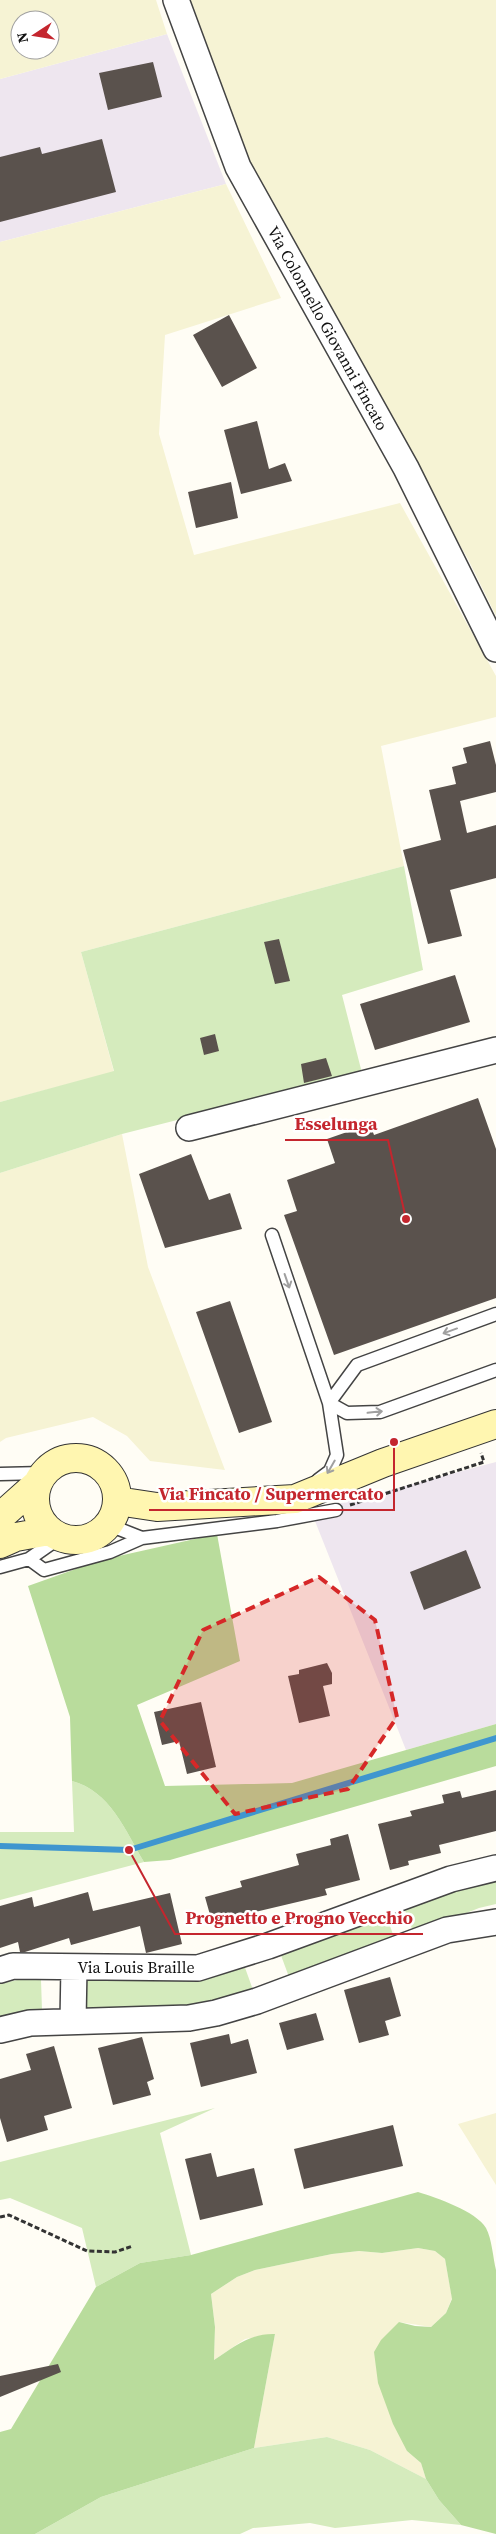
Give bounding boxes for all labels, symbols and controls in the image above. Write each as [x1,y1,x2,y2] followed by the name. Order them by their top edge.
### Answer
[10,10,60,60] north arrow
[11,31,33,45] text: N
[263,222,394,434] street label: Via Colonnello Giovanni Fincato
[285,1107,388,1140] callout: Esselunga
[295,1111,378,1136] text: Esselunga
[283,1273,293,1289] one-way arrow
[443,1327,458,1336] one-way arrow
[366,1407,382,1416] one-way arrow
[326,1459,336,1474] one-way arrow
[149,1477,394,1510] callout: Via Fincato / Supermercato
[158,1481,384,1506] text: Via Fincato / Supermercato
[175,1901,423,1934] callout: Prognetto e Progno Vecchio
[185,1905,413,1930] text: Prognetto e Progno Vecchio
[77,1956,195,1978] street label: Via Louis Braille

